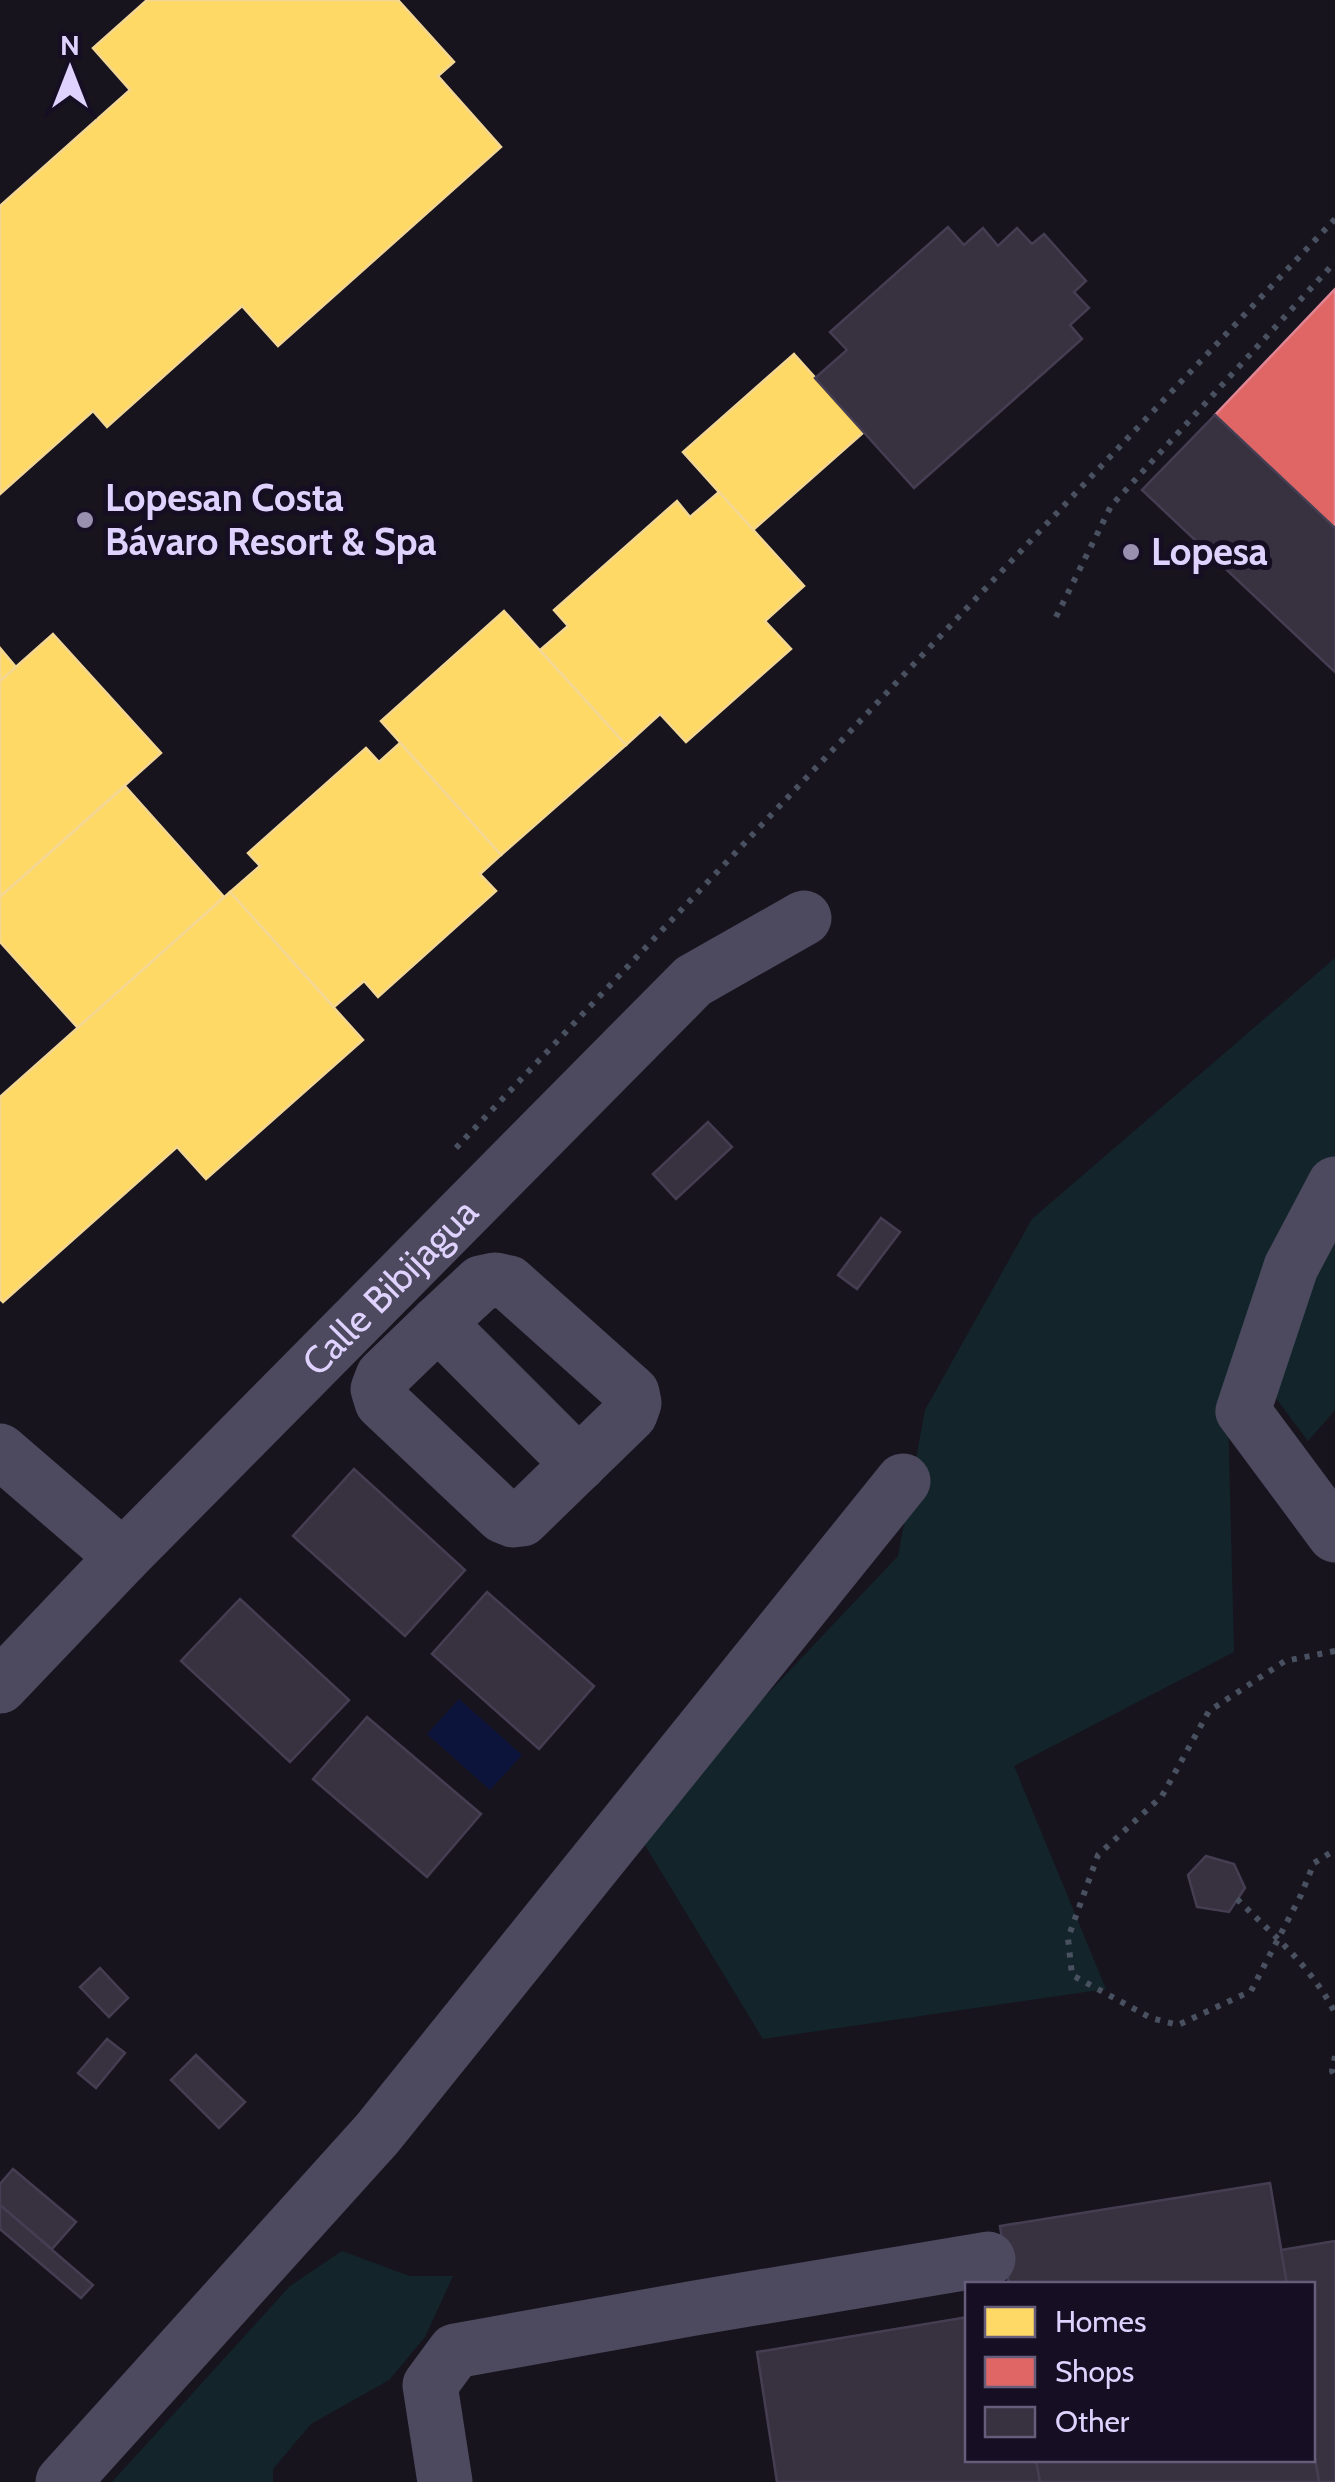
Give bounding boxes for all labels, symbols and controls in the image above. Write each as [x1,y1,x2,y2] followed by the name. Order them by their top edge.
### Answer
[20,20,120,120] north arrow
[60,28,80,62] text: N
[105,474,436,565] place label: Lopesan Costa Bávaro Resort & Spa
[74,509,96,531] marker: Lopesan Costa Bávaro Resort & Spa
[1151,528,1268,575] place label: Lopesa
[1120,541,1142,563] marker: Lopesa
[292,1188,488,1385] street label: Calle Bibijagua
[965,2282,1315,2462] legend
[1055,2303,1146,2340] text: Homes
[1055,2353,1134,2390] text: Shops
[1055,2403,1130,2440] text: Other

